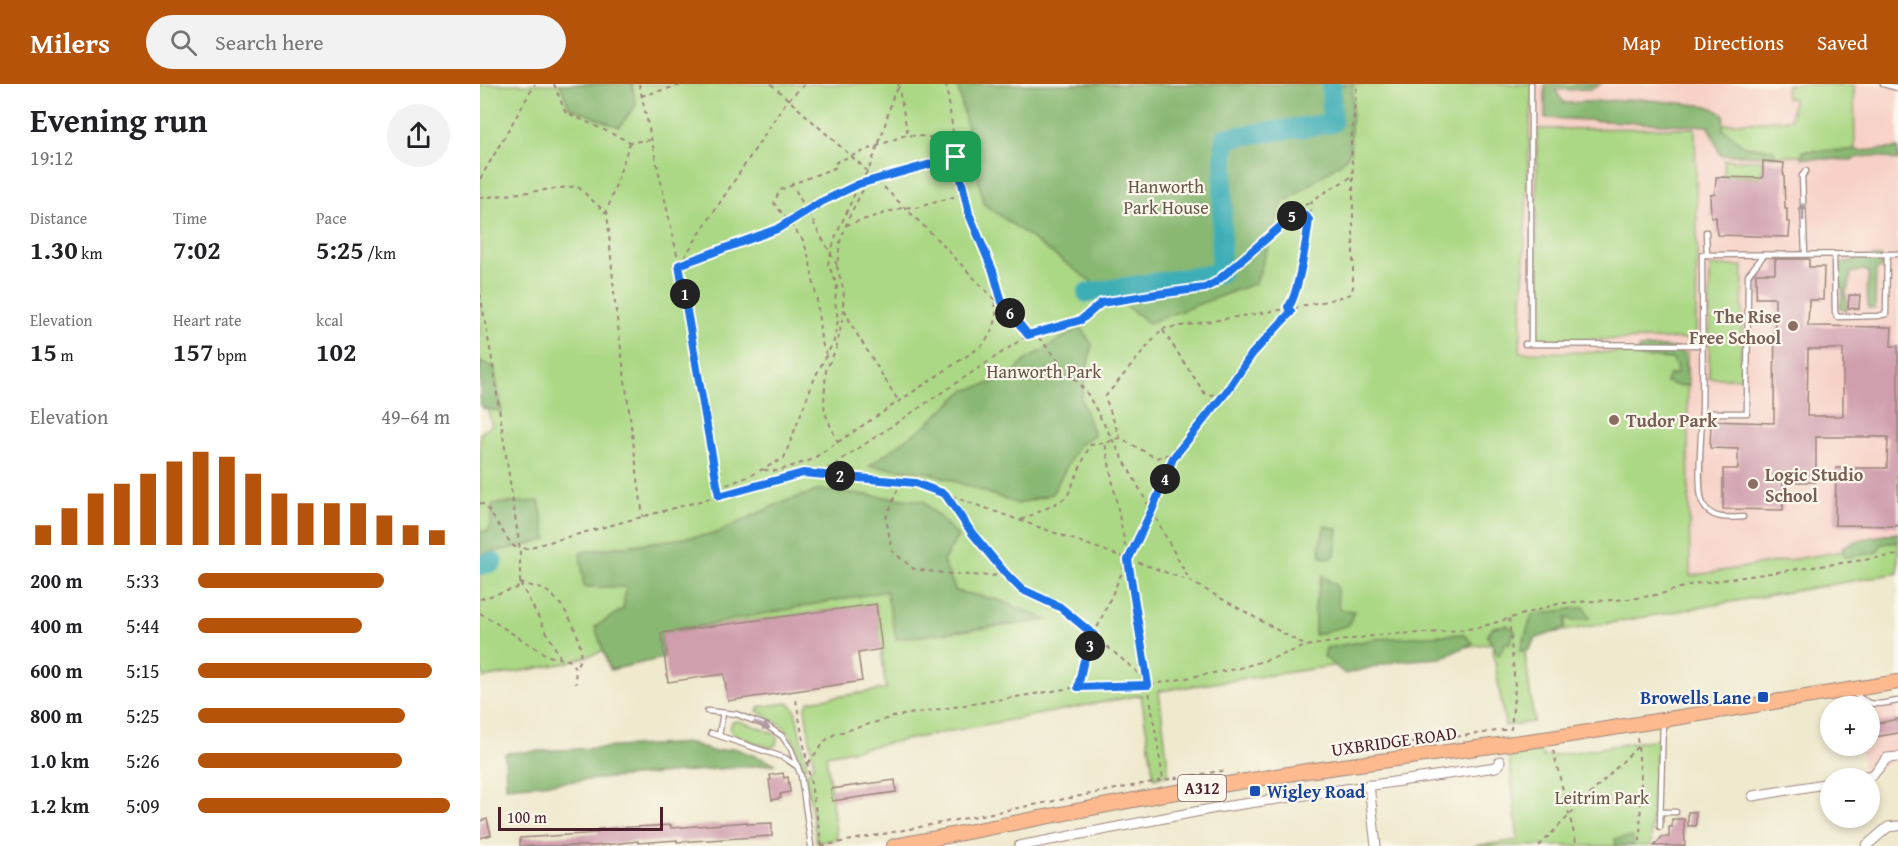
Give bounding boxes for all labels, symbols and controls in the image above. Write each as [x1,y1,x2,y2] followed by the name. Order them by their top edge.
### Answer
[146,15,566,69] search box
[30,22,110,63] text: Milers
[167,26,200,59] icon: search
[215,26,324,58] text: Search here
[1622,27,1661,58] text: Map
[1694,27,1784,58] text: Directions
[1817,27,1868,58] text: Saved
[30,96,207,144] text: Evening run
[387,104,450,167] button: share
[930,131,981,182] pin
[939,140,972,173] icon: arrive
[30,143,73,172] text: 19:12
[1123,173,1209,221] park label: Hanworth Park House
[1277,201,1307,231] pin: 5
[1799,202,1808,221] one-way arrow
[1288,204,1296,228] text: 5
[30,206,87,230] text: Distance
[173,206,207,230] text: Time
[316,206,347,230] text: Pace
[30,230,78,269] text: 1.30
[173,230,221,269] text: 7:02
[316,230,364,269] text: 5:25
[78,241,102,265] text: km
[364,241,396,265] text: /km
[670,279,700,309] pin: 1
[681,282,689,306] text: 1
[995,298,1025,328] pin: 6
[1006,301,1014,325] text: 6
[1689,303,1781,351] place label: The Rise Free School
[30,308,93,332] text: Elevation
[173,308,242,332] text: Heart rate
[316,308,343,332] text: kcal
[1786,319,1800,333] marker: The Rise Free School
[30,332,57,371] text: 15
[173,332,213,371] text: 157
[316,332,356,371] text: 102
[57,343,74,367] text: m
[213,343,247,367] text: bpm
[987,358,1102,385] park label: Hanworth Park
[30,402,108,431] text: Elevation
[381,402,450,431] text: 49–64 m
[1626,407,1718,434] place label: Tudor Park
[1607,413,1621,427] marker: Tudor Park
[825,461,855,491] pin: 2
[1765,461,1864,509] place label: Logic Studio School
[836,464,844,488] text: 2
[1150,464,1180,494] pin: 4
[1161,467,1169,491] text: 4
[1746,477,1760,491] marker: Logic Studio School
[30,566,83,595] text: 200 m
[126,566,160,595] text: 5:33
[30,611,83,640] text: 400 m
[126,611,160,640] text: 5:44
[1075,631,1105,661] pin: 3
[1086,634,1094,658] text: 3
[30,656,83,685] text: 600 m
[126,656,160,685] text: 5:15
[1640,684,1751,711] place label: Browells Lane
[1756,690,1770,704] marker: Browells Lane
[1820,696,1880,828] map controls
[1820,696,1880,756] button: +
[30,701,83,730] text: 800 m
[126,701,160,730] text: 5:25
[1330,719,1459,763] street label: UXBRIDGE ROAD
[754,720,772,730] one-way arrow
[30,746,89,775] text: 1.0 km
[126,746,160,775] text: 5:26
[1820,768,1880,828] button: −
[1178,775,1226,801] road number: A312
[1267,778,1366,805] place label: Wigley Road
[1248,784,1262,798] marker: Wigley Road
[1555,784,1650,811] park label: Leitrim Park
[30,791,89,820] text: 1.2 km
[126,791,160,820] text: 5:09
[498,804,663,832] scale bar
[507,805,547,829] text: 100 m

